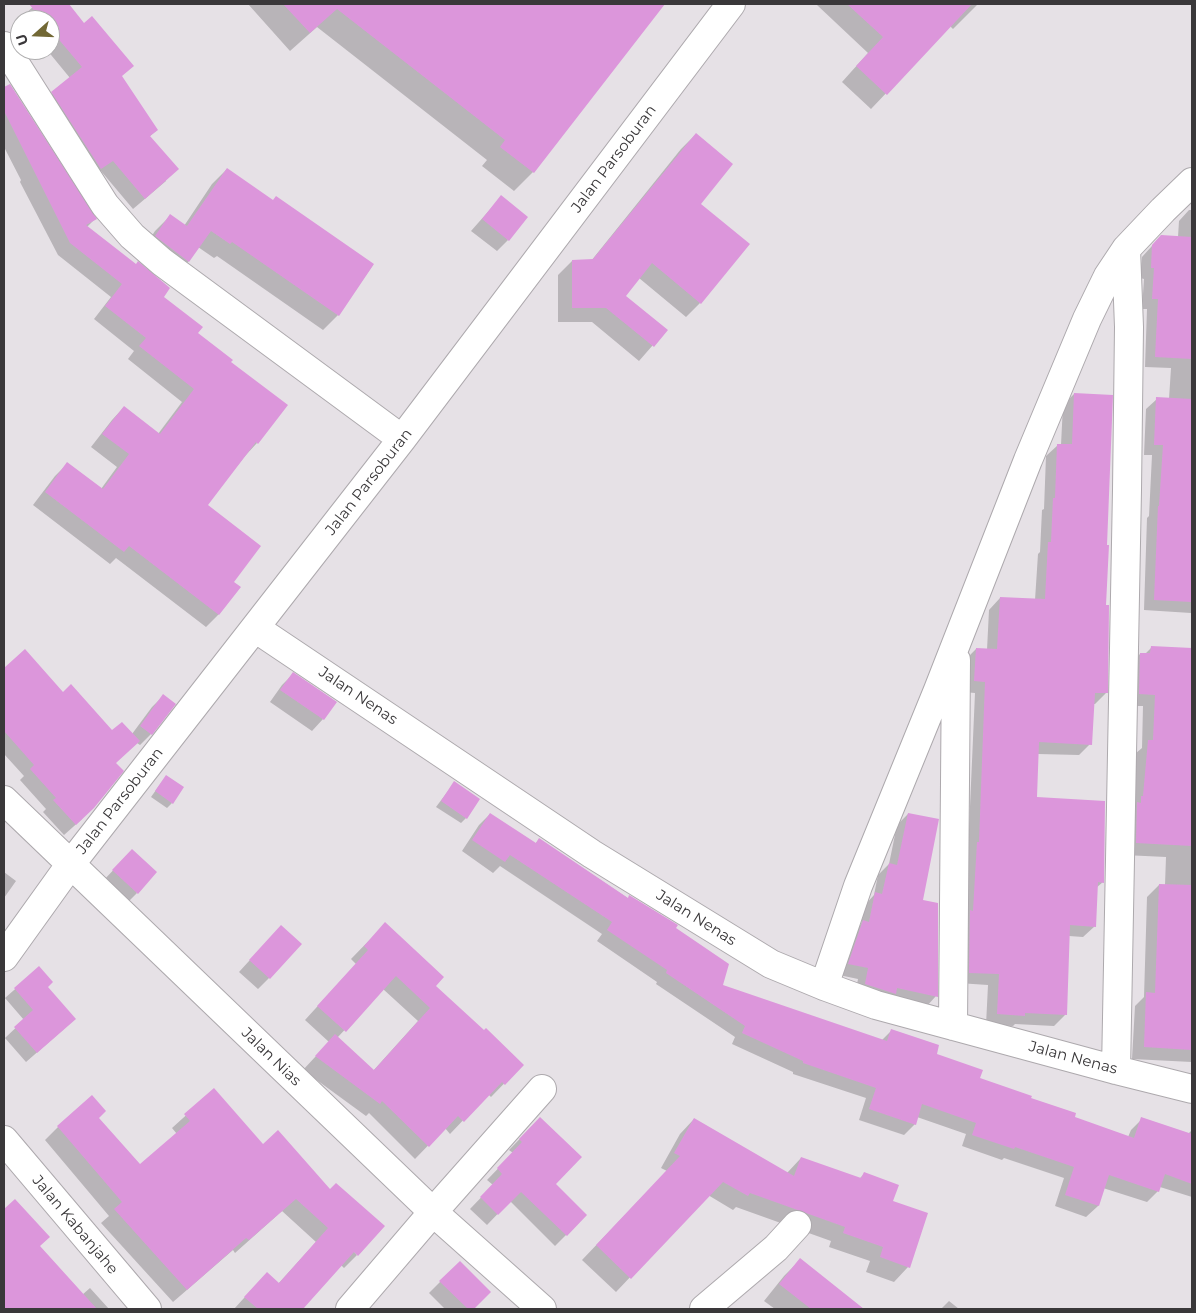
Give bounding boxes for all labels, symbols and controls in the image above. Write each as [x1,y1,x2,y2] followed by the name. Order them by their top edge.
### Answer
[10,10,60,60] north arrow
[12,32,32,48] text: U
[568,102,660,216] street label: Jalan Parsoburan
[322,425,416,539] street label: Jalan Parsoburan
[315,663,401,729] street label: Jalan Nenas
[73,744,167,858] street label: Jalan Parsoburan
[653,886,739,950] street label: Jalan Nenas
[238,1024,304,1090] street label: Jalan Nias
[1027,1038,1119,1078] street label: Jalan Nenas
[28,1172,122,1278] street label: Jalan Kabanjahe

